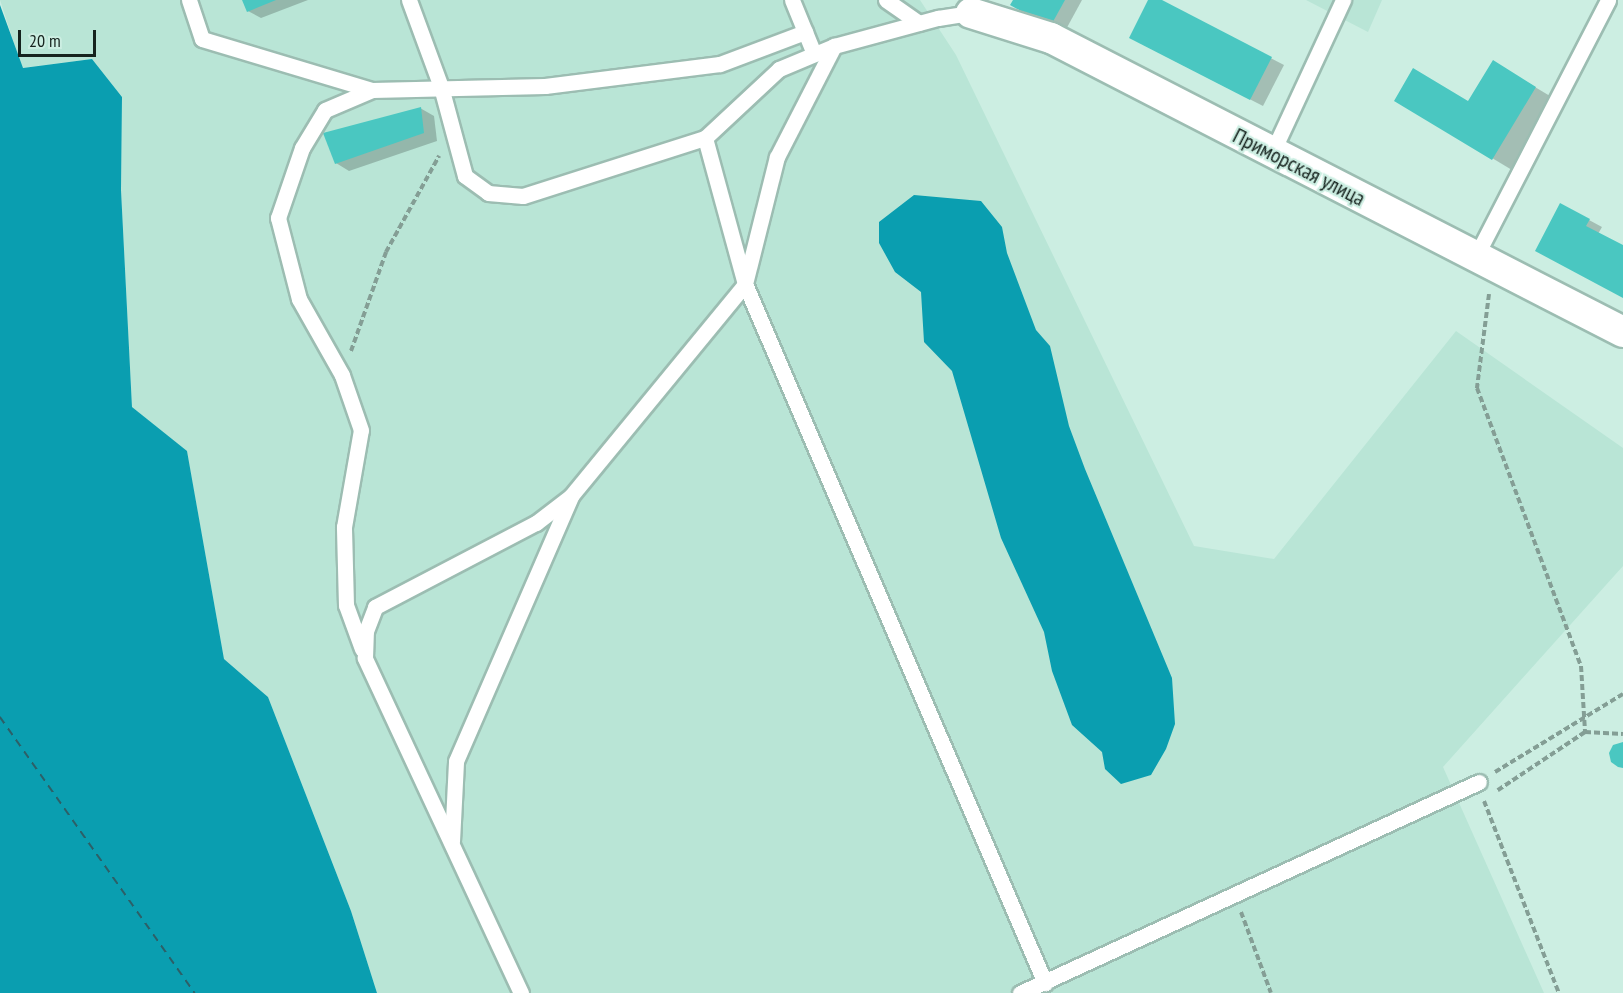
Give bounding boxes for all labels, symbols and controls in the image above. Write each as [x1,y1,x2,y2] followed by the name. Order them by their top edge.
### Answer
[21,18,99,56] scale bar
[29,29,61,52] text: 20 m
[1228,122,1370,212] street label: Приморская улица

